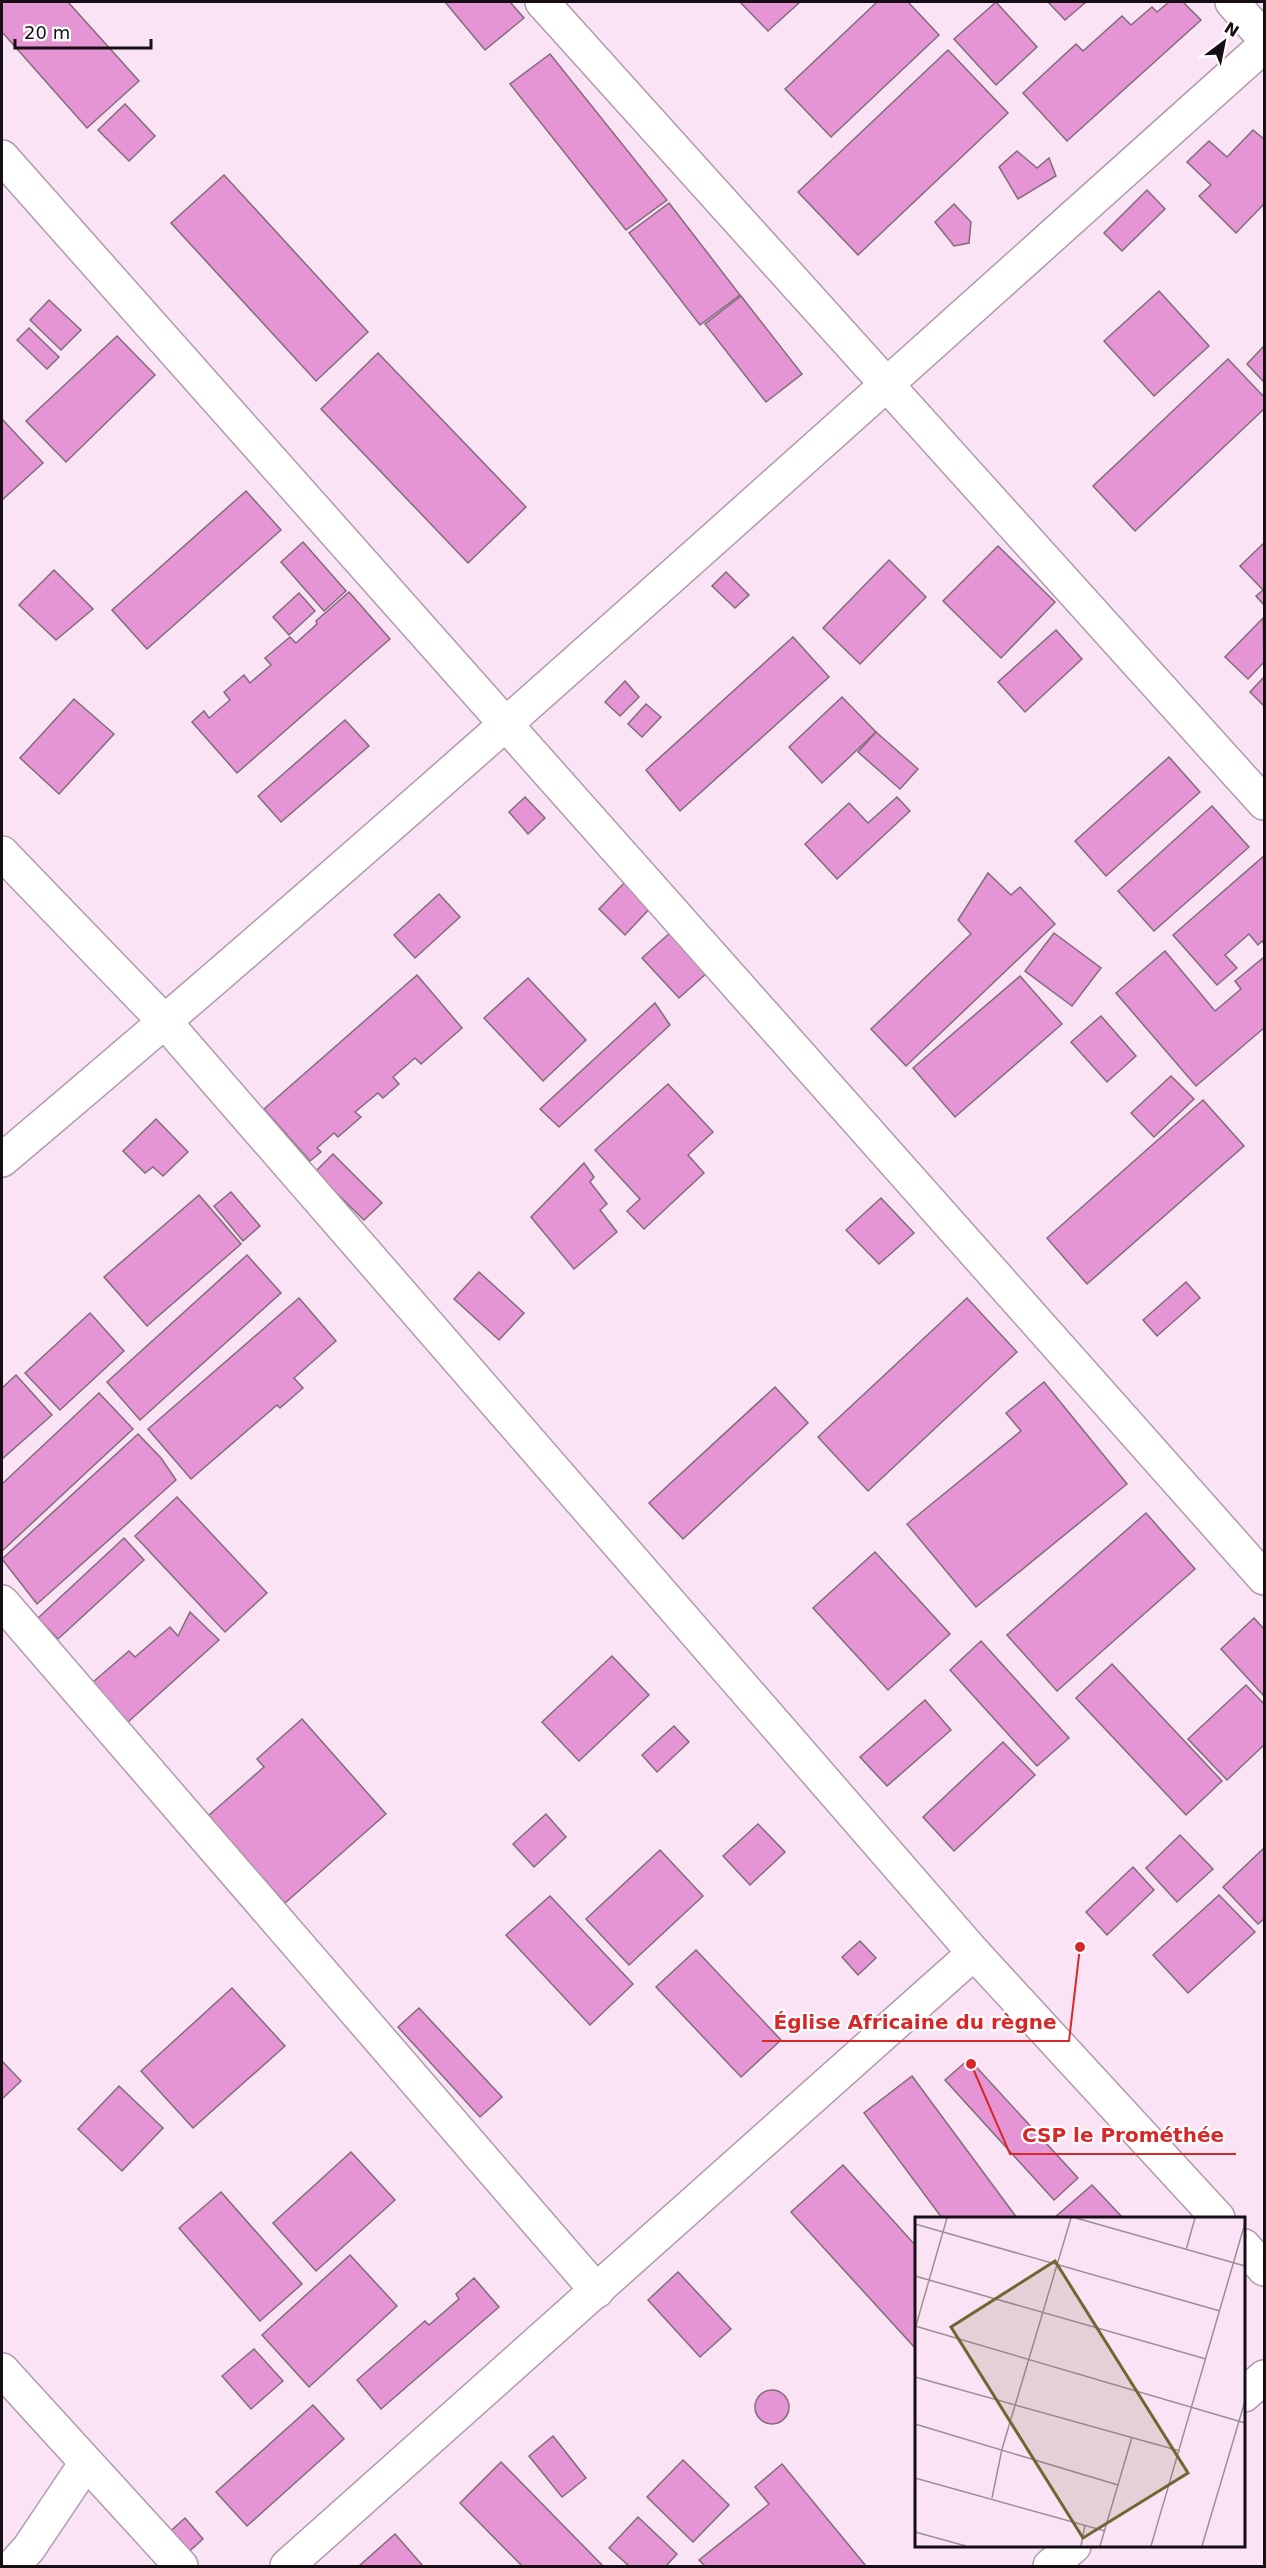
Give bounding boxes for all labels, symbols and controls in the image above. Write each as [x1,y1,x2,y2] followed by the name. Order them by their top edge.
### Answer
[15,12,152,50] scale bar
[1194,12,1254,72] north arrow
[1221,18,1242,41] text: N
[24,22,70,43] text: 20 m
[762,2003,1069,2041] callout: Église Africaine du règne
[773,2010,1057,2034] text: Église Africaine du règne
[1010,2116,1236,2154] callout: CSP le Prométhée
[1022,2123,1224,2147] text: CSP le Prométhée
[915,2217,1245,2547] inset map

